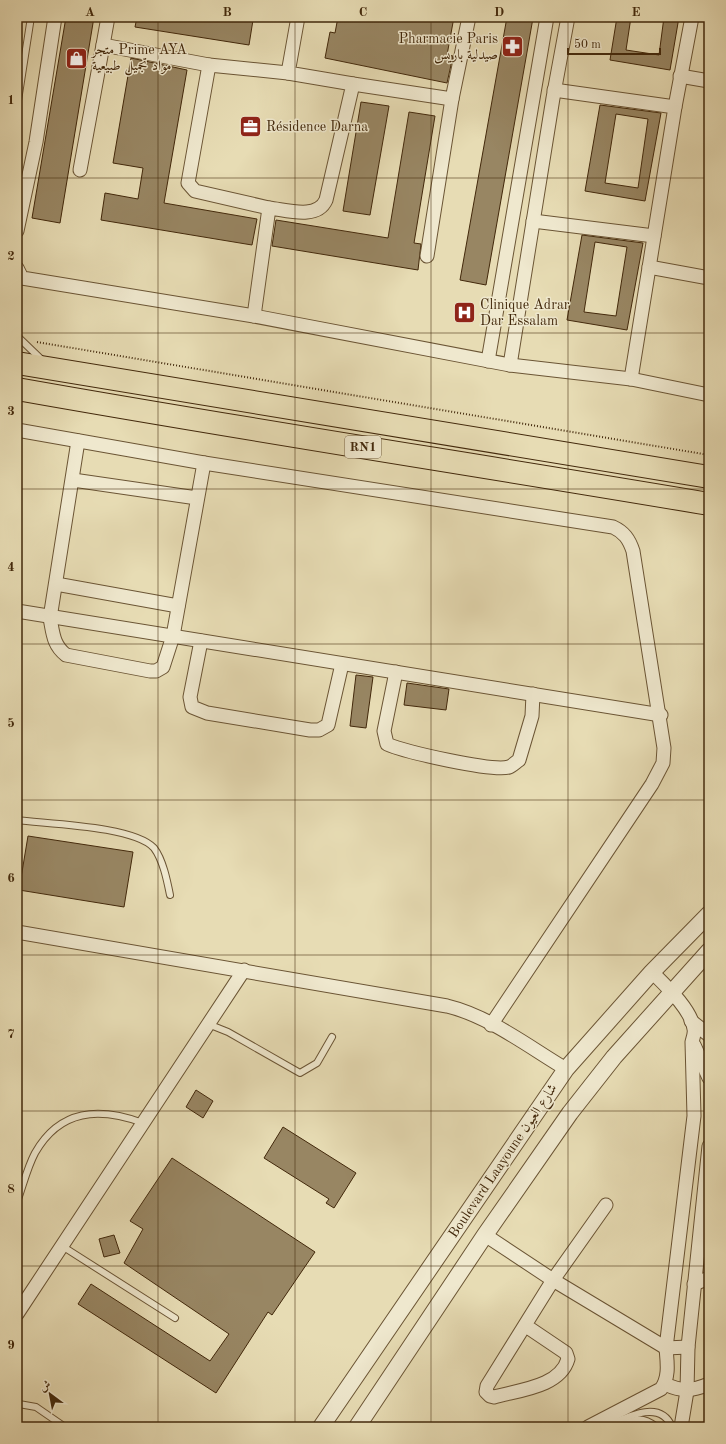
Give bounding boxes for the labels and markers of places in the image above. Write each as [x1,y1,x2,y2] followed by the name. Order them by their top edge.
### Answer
[399,32,498,64] place label: Pharmacie Paris صيدلية باريس
[500,34,526,60] pharmacy icon: Pharmacie Paris صيدلية باريس
[90,43,187,76] place label: متجر Prime AYA مواد تجميل طبيعية
[63,45,89,71] shop icon: متجر Prime AYA مواد تجميل طبيعية
[237,114,263,140] office icon: Résidence Darna
[266,120,368,134] place label: Résidence Darna
[480,298,570,328] place label: Clinique Adrar Dar Essalam
[451,300,477,326] hospital icon: Clinique Adrar Dar Essalam

